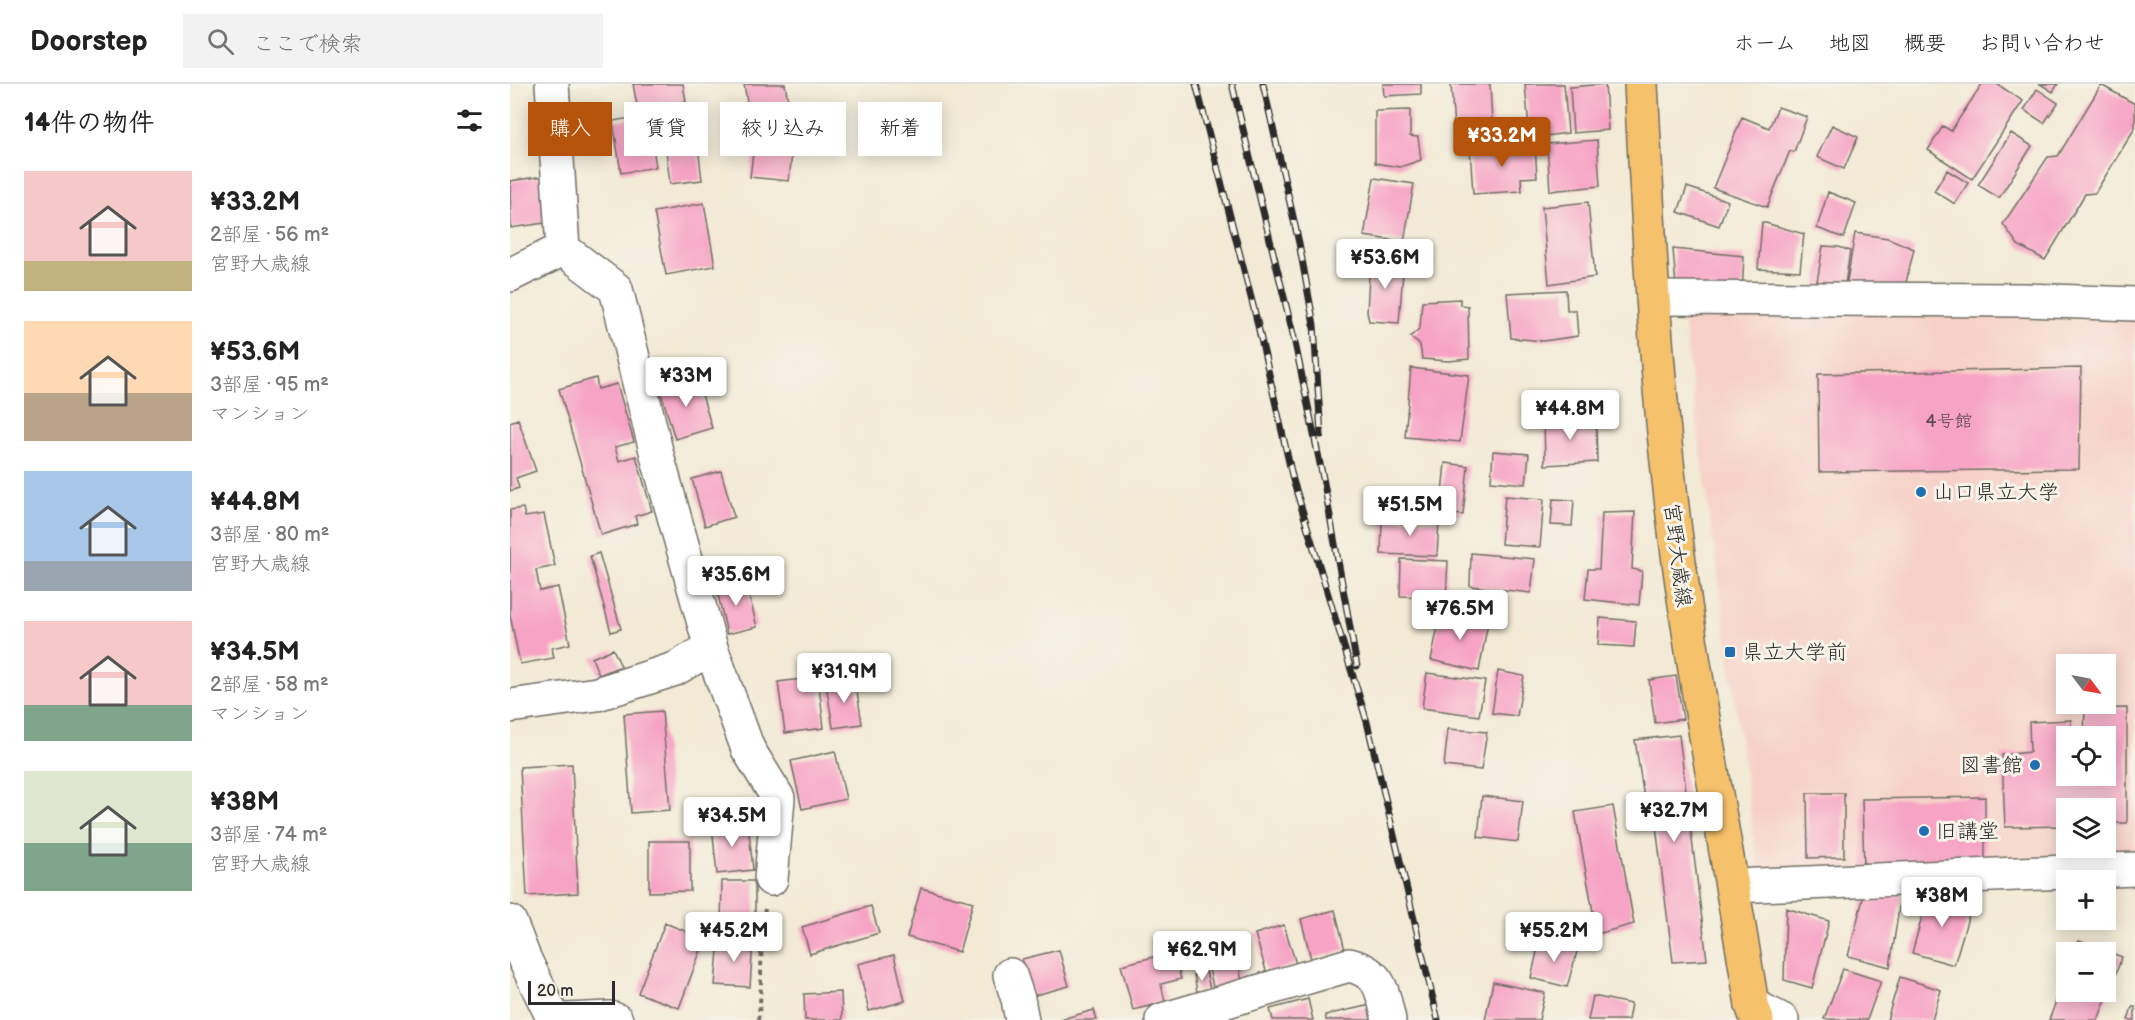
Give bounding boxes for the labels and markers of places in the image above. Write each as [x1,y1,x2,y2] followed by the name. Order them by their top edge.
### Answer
[1453,117,1551,168] pin: ¥33.2M
[1336,239,1434,290] pin: ¥53.6M
[650,357,722,408] pin: ¥33M
[1521,390,1619,441] pin: ¥44.8M
[1933,480,2059,505] place label: 山口県立大学
[1914,485,1928,499] marker: 山口県立大学
[1361,486,1459,537] pin: ¥51.5M
[687,556,785,607] pin: ¥35.6M
[1411,590,1509,641] pin: ¥76.5M
[1742,640,1847,665] place label: 県立大学前
[1723,645,1737,659] marker: 県立大学前
[795,653,893,704] pin: ¥31.9M
[1960,753,2023,778] place label: 図書館
[2028,758,2042,772] marker: 図書館
[1625,792,1723,843] pin: ¥32.7M
[683,797,781,848] pin: ¥34.5M
[1936,819,1999,844] place label: 旧講堂
[1917,824,1931,838] marker: 旧講堂
[1906,877,1978,928] pin: ¥38M
[685,912,783,963] pin: ¥45.2M
[1505,912,1603,963] pin: ¥55.2M
[1153,931,1251,982] pin: ¥62.9M

